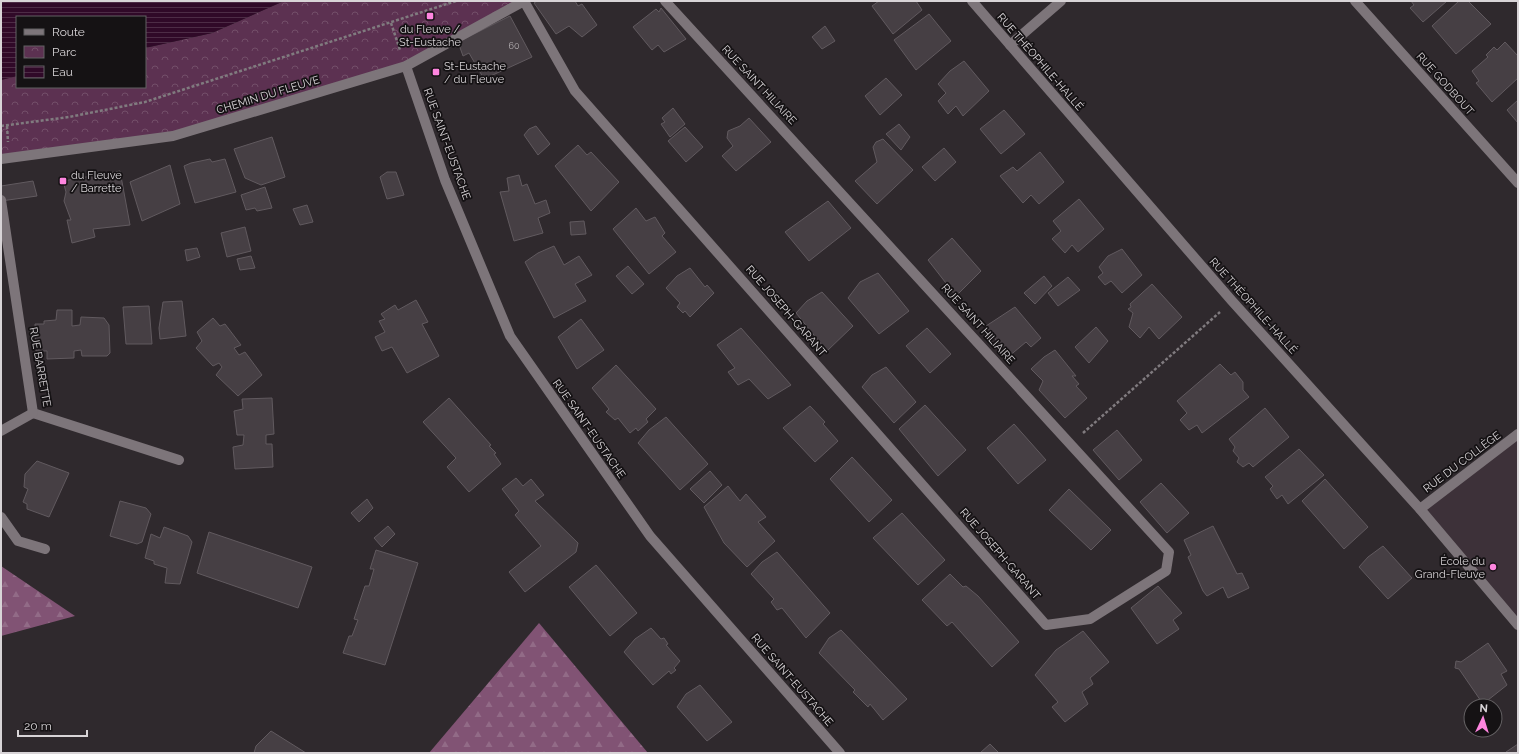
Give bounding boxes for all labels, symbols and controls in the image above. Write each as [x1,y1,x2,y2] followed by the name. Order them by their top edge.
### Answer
[994,10,1087,114] street label: RUE THÉOPHILE-HALLÉ
[425,11,435,21] marker: du Fleuve / St-Eustache
[16,16,146,88] legend
[399,23,461,49] place label: du Fleuve / St-Eustache
[52,25,85,39] text: Route
[509,41,520,51] house number: 60
[719,43,799,127] street label: RUE SAINT HILIAIRE
[52,45,77,59] text: Parc
[1414,50,1477,118] street label: RUE GODBOUT
[444,60,506,86] place label: St-Eustache / du Fleuve
[52,65,73,79] text: Eau
[431,67,441,77] marker: St-Eustache / du Fleuve
[215,73,321,117] street label: CHEMIN DU FLEUVE
[421,86,473,202] street label: RUE SAINT-EUSTACHE
[71,169,122,195] place label: du Fleuve / Barrette
[58,176,68,186] marker: du Fleuve / Barrette
[1206,255,1301,357] street label: RUE THÉOPHILE-HALLÉ
[743,263,829,359] street label: RUE JOSEPH-GARANT
[939,281,1018,367] street label: RUE SAINT HILIAIRE
[27,326,53,408] street label: RUE BARRETTE
[550,377,628,481] street label: RUE SAINT-EUSTACHE
[1420,428,1504,495] street label: RUE DU COLLÈGE
[957,506,1043,602] street label: RUE JOSEPH-GARANT
[1415,554,1486,581] place label: École du Grand-Fleuve
[1488,562,1498,572] marker: École du Grand-Fleuve
[748,631,836,729] street label: RUE SAINT-EUSTACHE
[1463,698,1503,738] north arrow
[1479,702,1488,715] text: N
[18,712,87,738] scale bar
[24,719,52,733] text: 20 m

